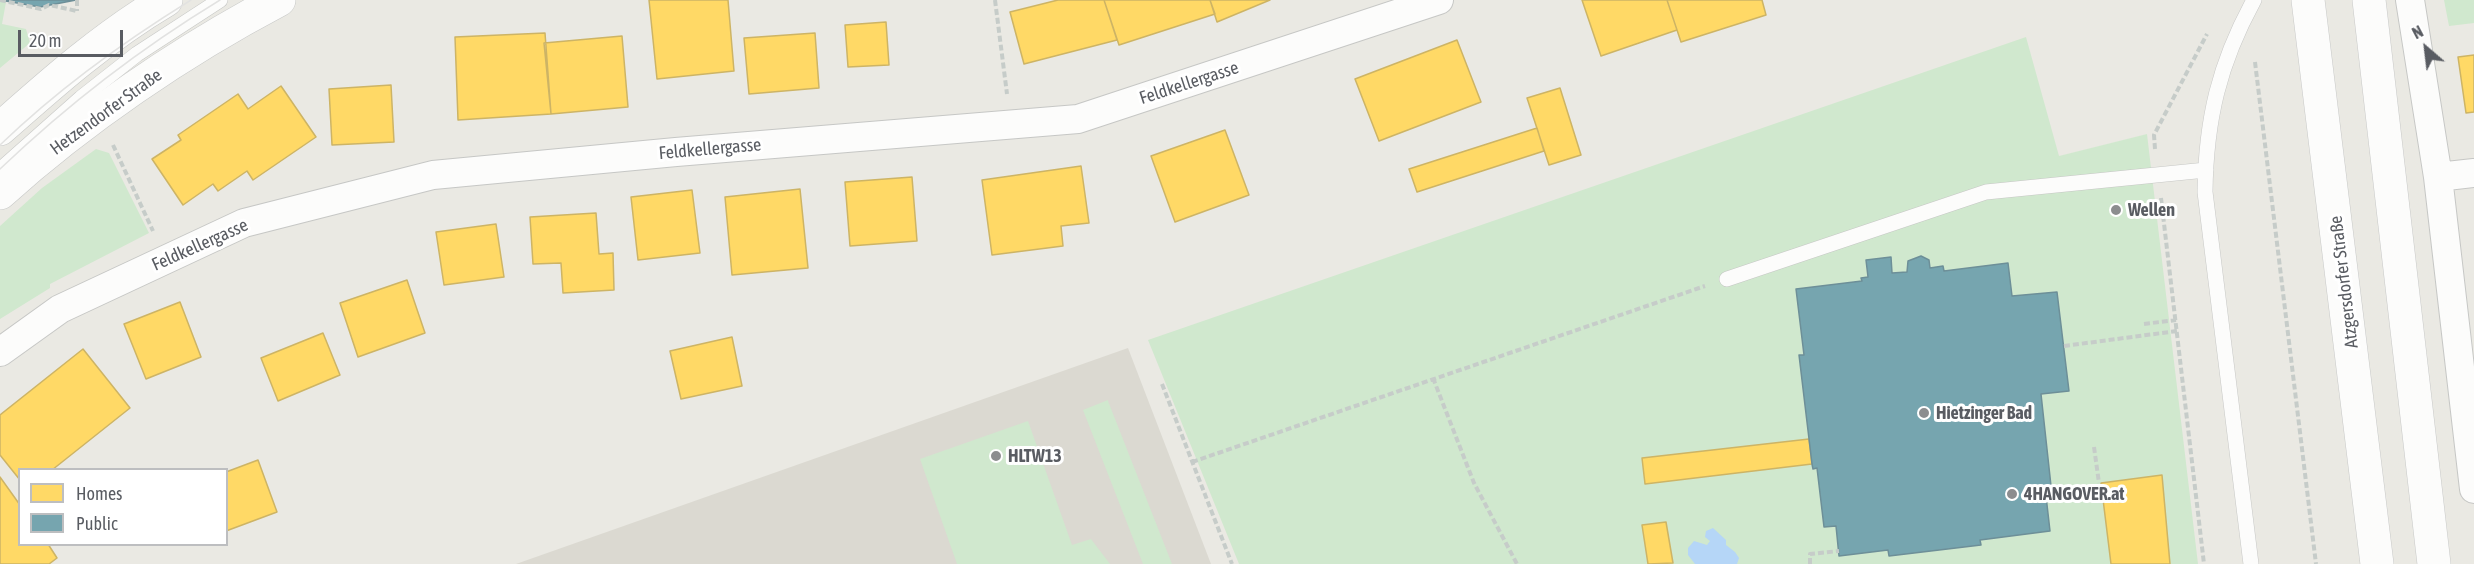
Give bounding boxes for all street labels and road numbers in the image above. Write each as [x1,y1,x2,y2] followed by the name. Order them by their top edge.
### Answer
[1137,57,1241,109] street label: Feldkellergasse
[46,64,166,160] street label: Hetzendorfer Straße
[658,134,762,164] street label: Feldkellergasse
[149,214,251,276] street label: Feldkellergasse
[2325,214,2363,350] street label: Atzgersdorfer Straße

